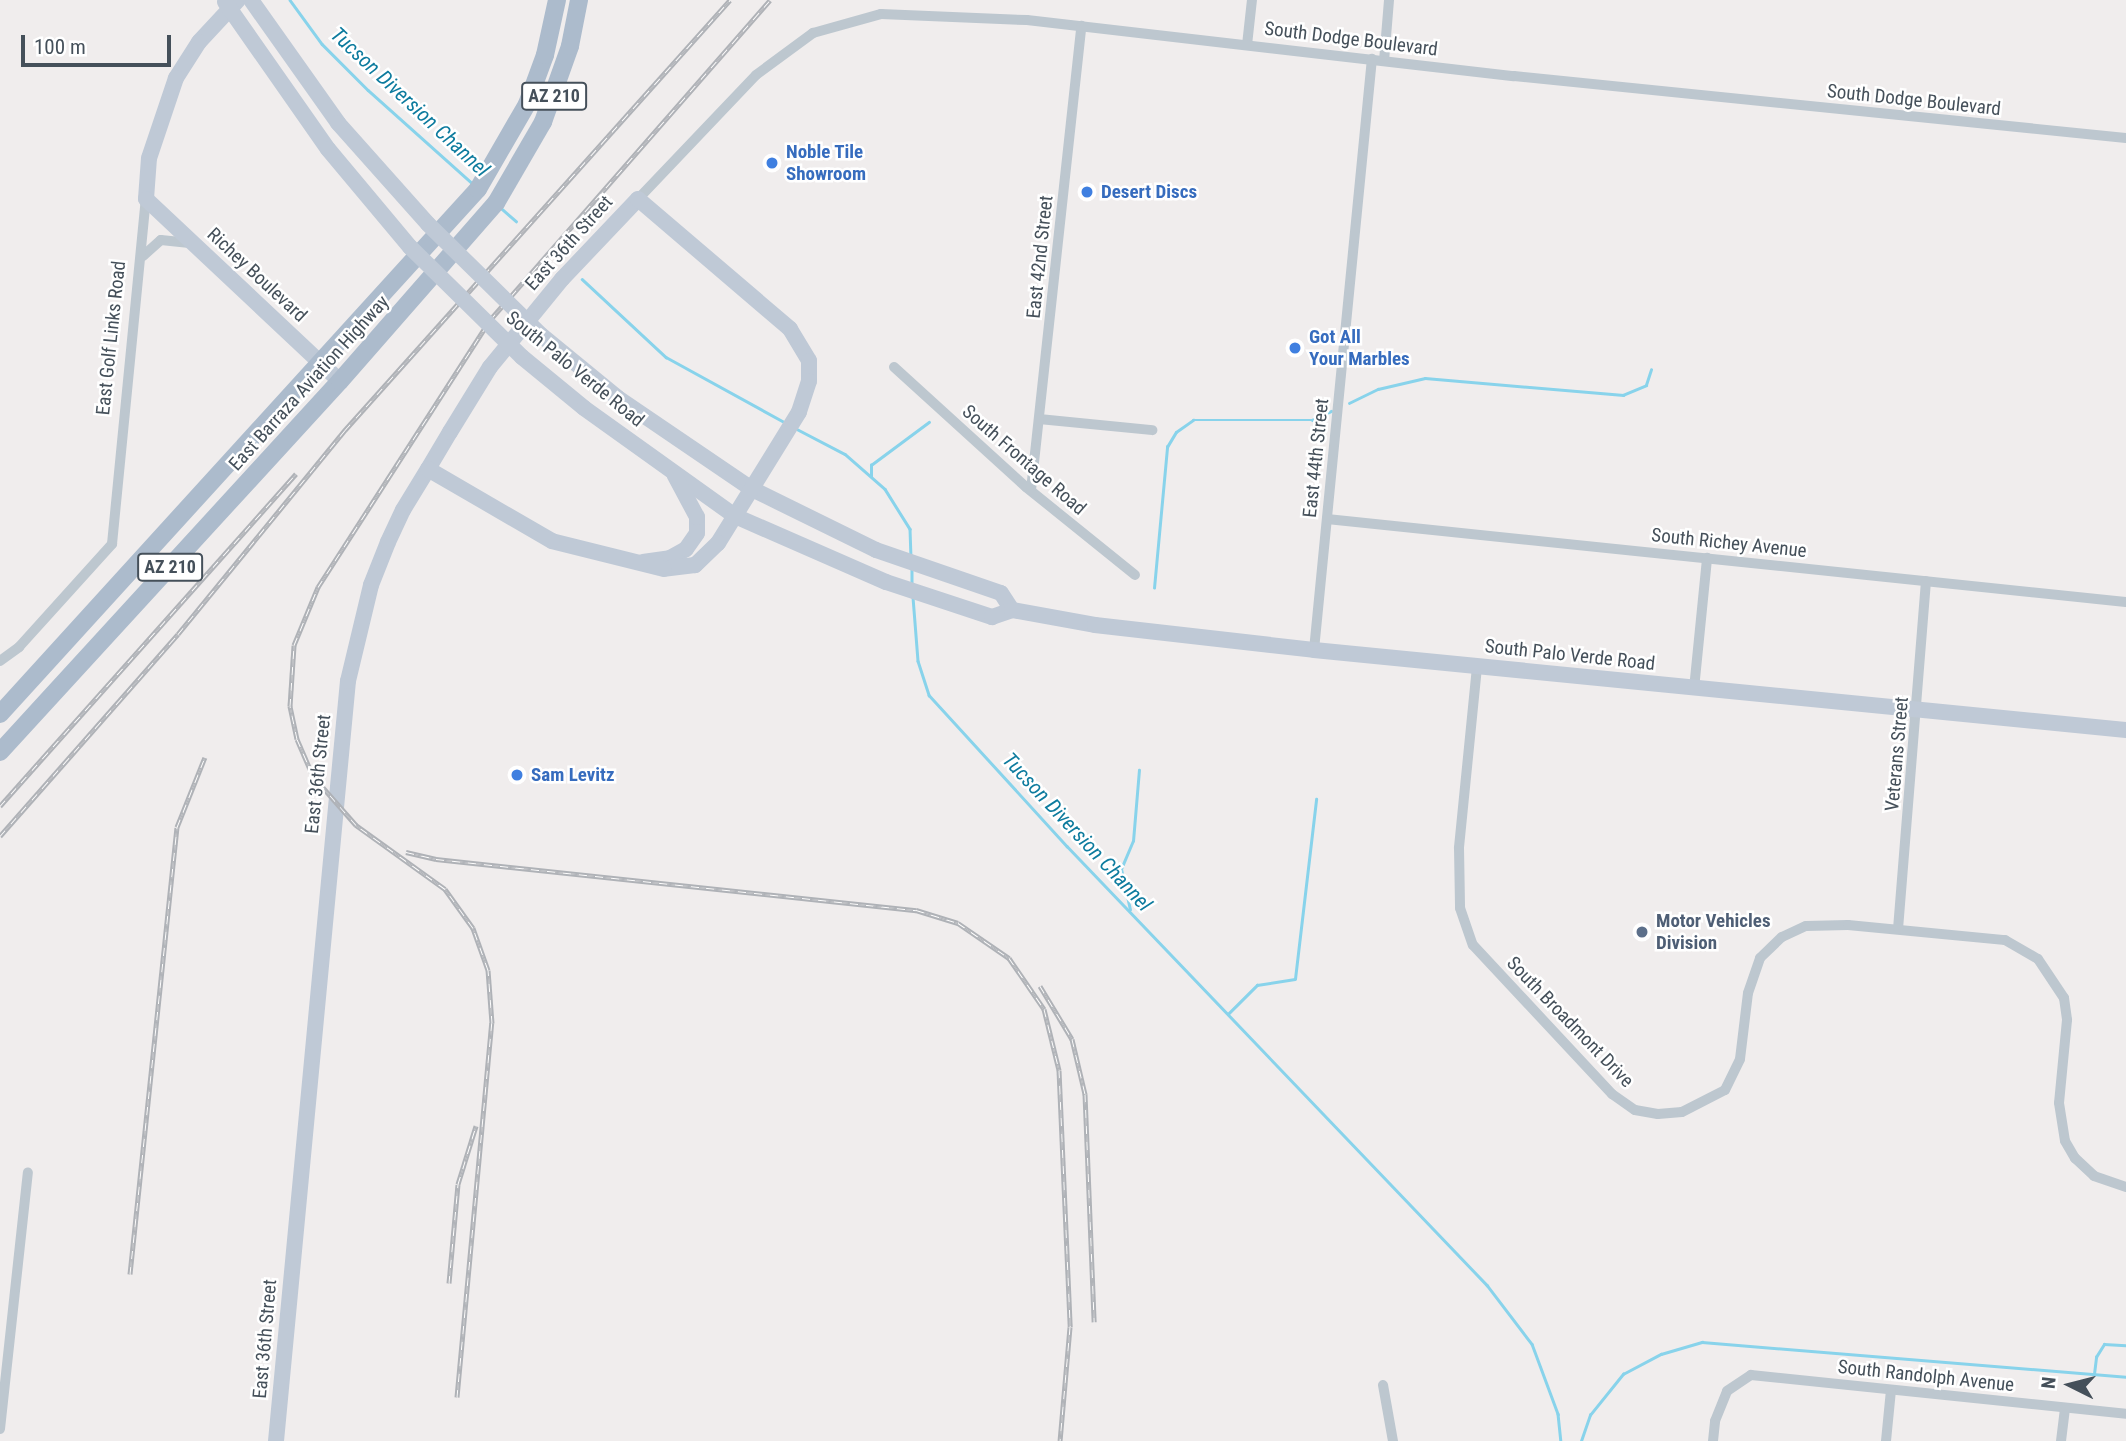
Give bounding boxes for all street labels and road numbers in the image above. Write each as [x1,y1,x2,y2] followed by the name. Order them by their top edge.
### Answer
[1263,17,1439,61] street label: South Dodge Boulevard
[1826,80,2002,120] street label: South Dodge Boulevard
[521,82,587,110] road number: AZ 210
[521,191,617,295] street label: East 36th Street
[1022,194,1058,320] street label: East 42nd Street
[202,223,312,327] street label: Richey Boulevard
[92,260,130,416] street label: East Golf Links Road
[224,291,394,475] street label: East Barraza Aviation Highway
[501,306,649,432] street label: South Palo Verde Road
[1298,397,1334,519] street label: East 44th Street
[957,400,1091,520] street label: South Frontage Road
[1650,524,1808,562] street label: South Richey Avenue
[137,552,203,582] road number: AZ 210
[1484,635,1656,675] street label: South Palo Verde Road
[1881,696,1913,812] street label: Veterans Street
[300,713,336,835] street label: East 36th Street
[1502,952,1638,1092] street label: South Broadmont Drive
[248,1278,282,1400] street label: East 36th Street
[1837,1355,2015,1397] street label: South Randolph Avenue

